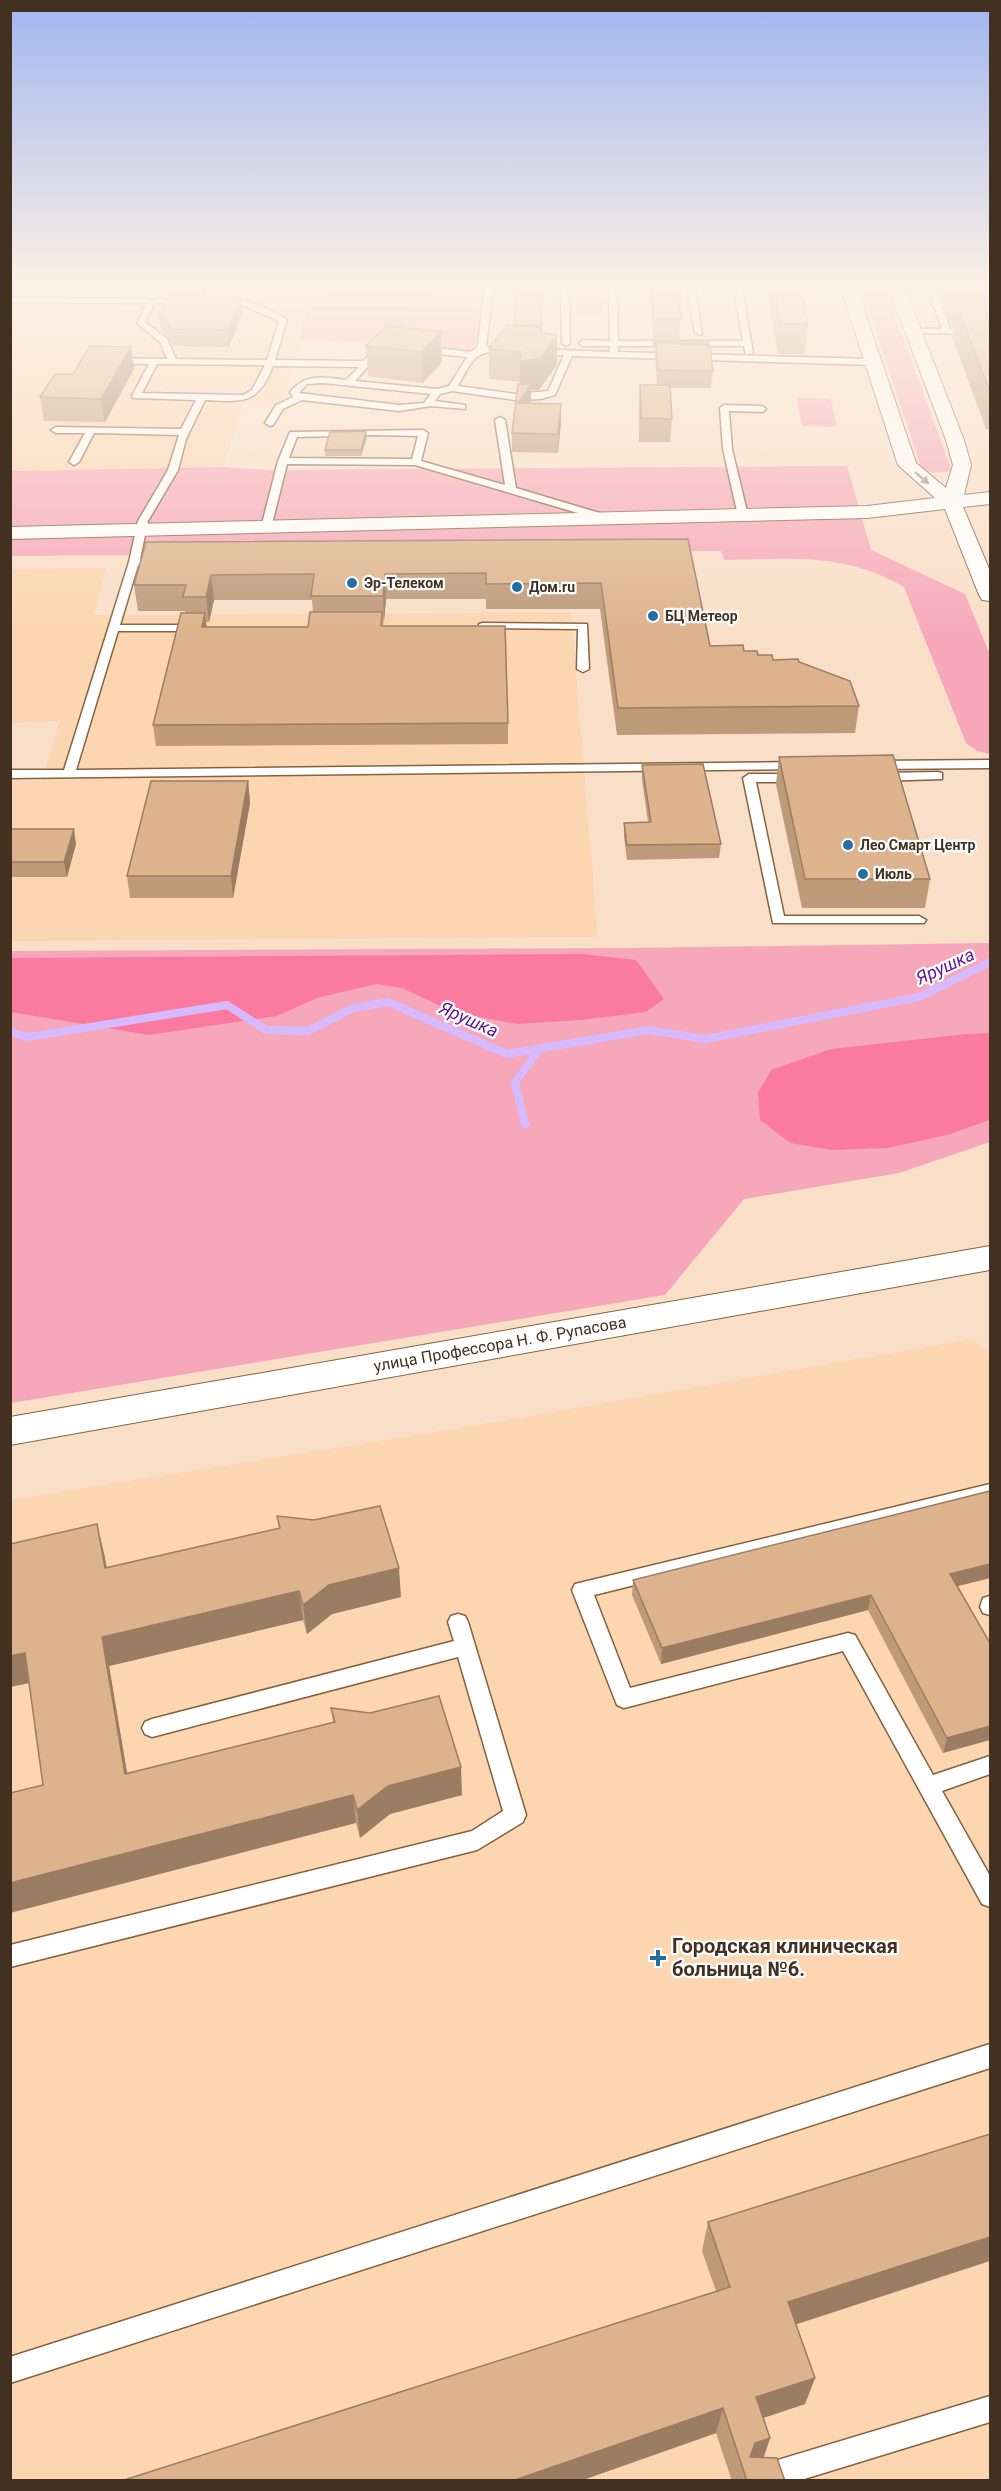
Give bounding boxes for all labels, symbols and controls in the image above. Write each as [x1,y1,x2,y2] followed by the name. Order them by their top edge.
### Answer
[914,471,929,484] one-way arrow
[364,575,444,591] place label: Эр-Телеком
[345,576,359,590] marker: Эр-Телеком
[529,579,575,595] place label: Дом.ru
[510,580,524,594] marker: Дом.ru
[665,608,738,624] place label: БЦ Метеор
[646,609,660,623] marker: БЦ Метеор
[860,837,975,853] place label: Лео Смарт Центр
[841,838,855,852] marker: Лео Смарт Центр
[875,866,912,882] place label: Июль
[856,867,870,881] marker: Июль
[911,943,978,989] water label: Ярушка
[435,996,502,1041] water label: Ярушка
[372,1312,628,1376] street label: улица Профессора Н. Ф. Рупасова
[672,1934,898,1981] place label: Городская клиническая больница №6.
[649,1949,667,1967] marker: Городская клиническая больница №6.

